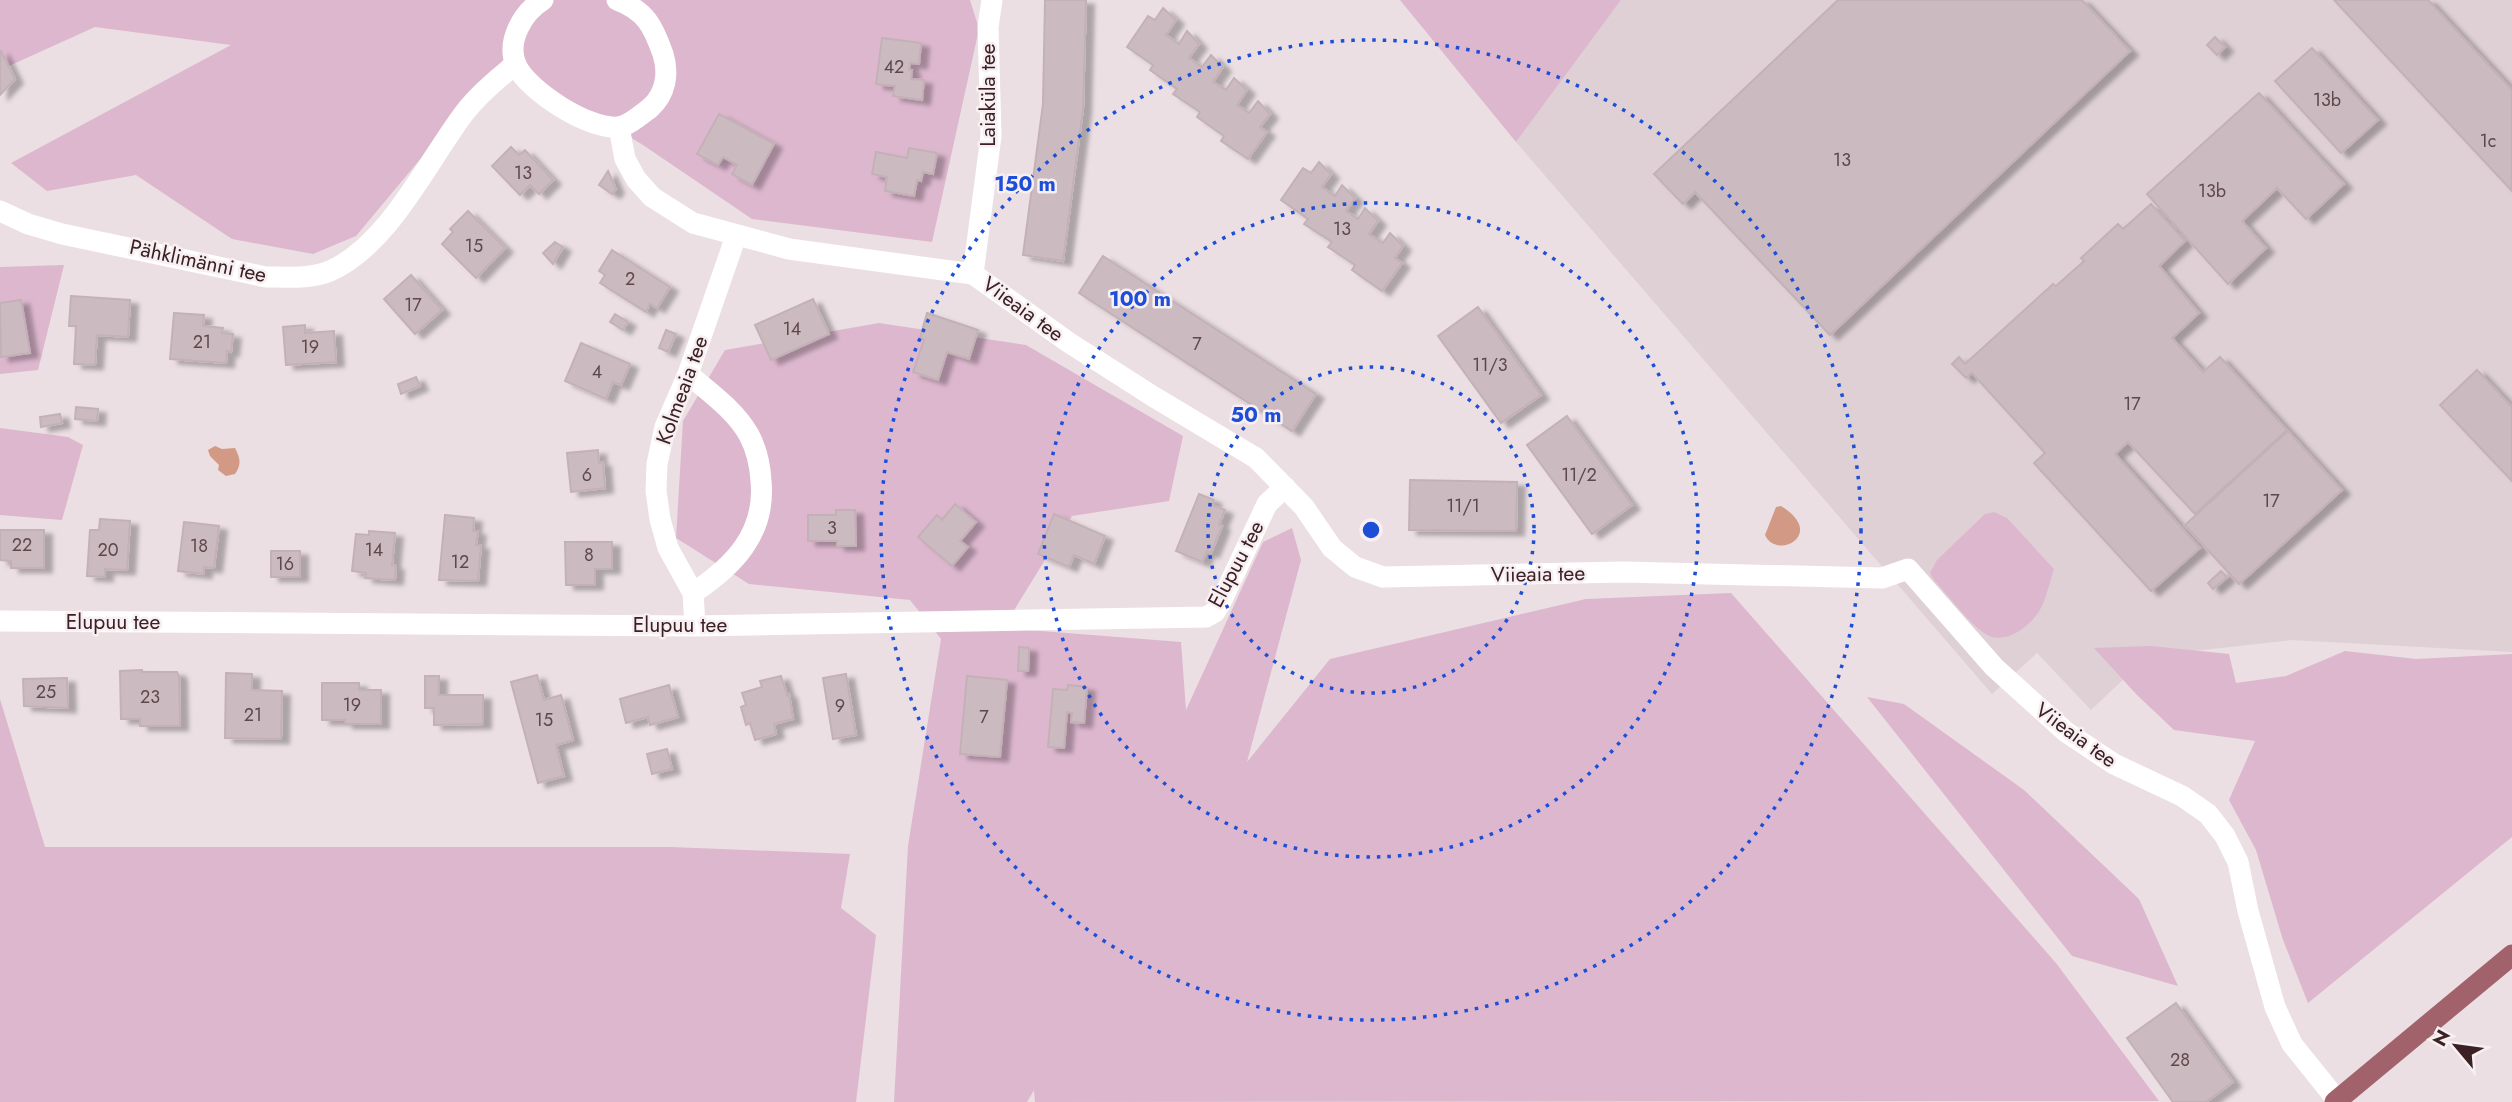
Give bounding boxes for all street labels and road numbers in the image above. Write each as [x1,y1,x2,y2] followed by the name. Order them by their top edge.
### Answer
[973,43,1003,147] street label: Laiaküla tee
[127,232,269,290] street label: Pähklimänni tee
[976,269,1070,349] street label: Viieaia tee
[649,331,716,448] street label: Kolmeaia tee
[1201,515,1271,613] street label: Elupuu tee
[1491,558,1586,590] street label: Viieaia tee
[66,607,160,637] street label: Elupuu tee
[633,610,727,640] street label: Elupuu tee
[2029,695,2123,775] street label: Viieaia tee

